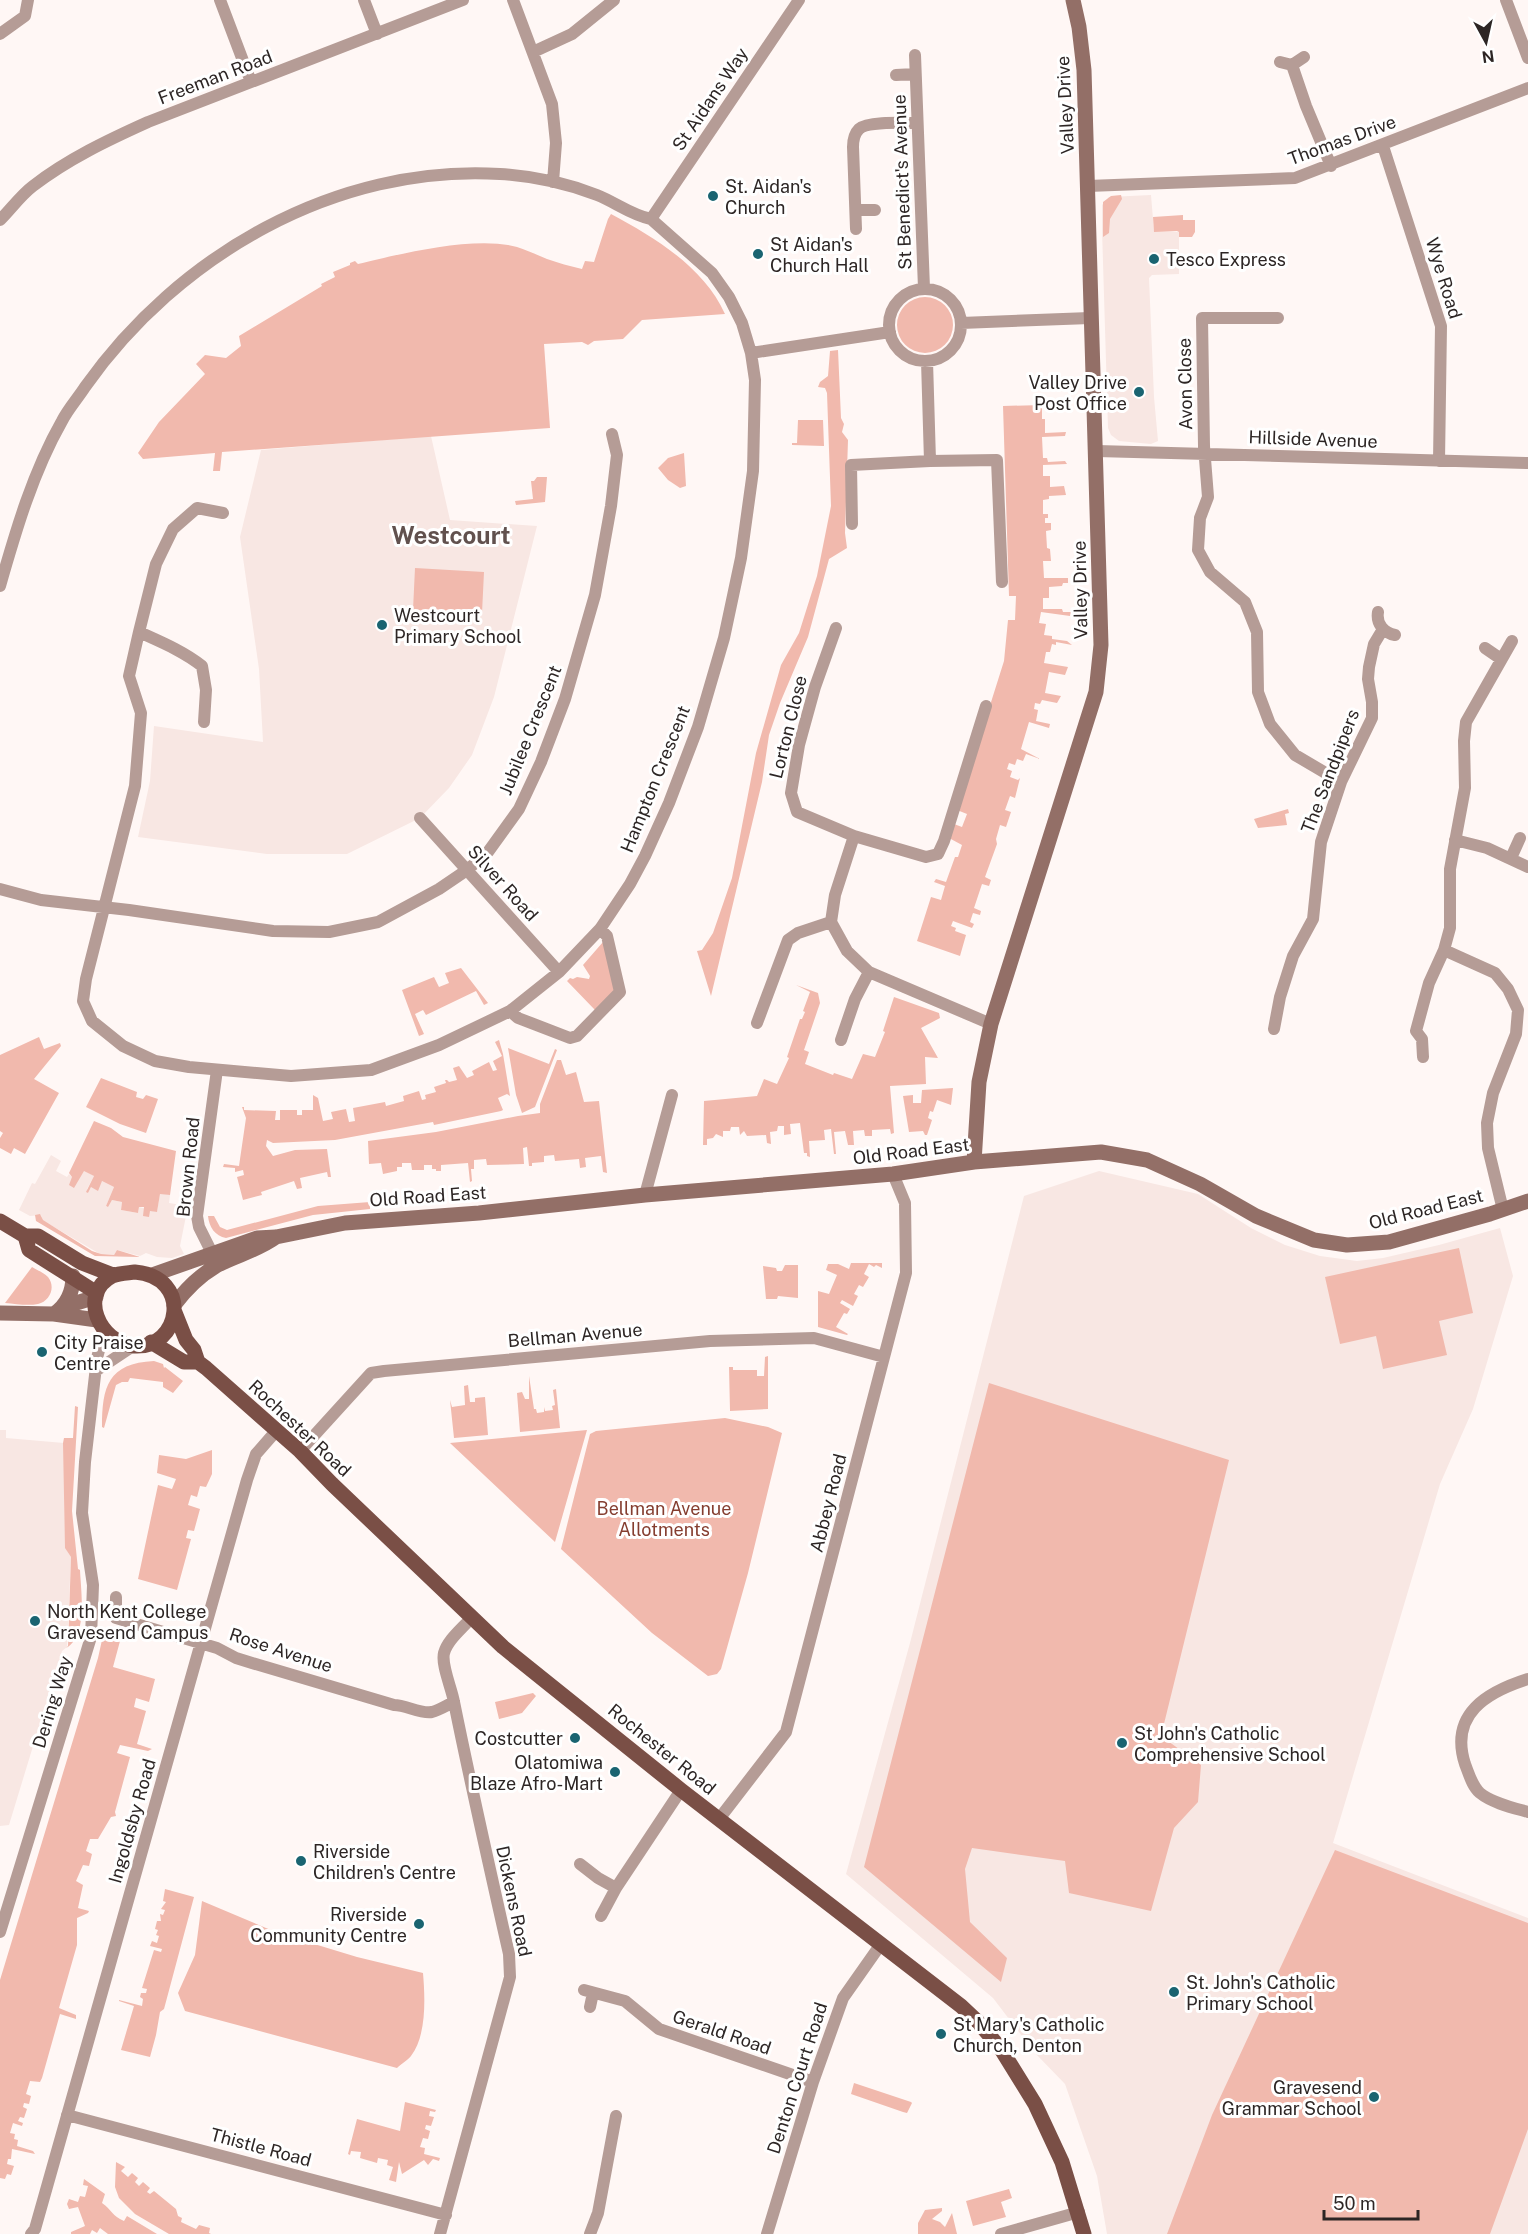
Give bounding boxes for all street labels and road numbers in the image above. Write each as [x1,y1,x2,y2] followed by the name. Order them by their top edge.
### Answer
[668,43,752,155] street label: St Aidans Way
[155,46,275,108] street label: Freeman Road
[1052,55,1078,155] street label: Valley Drive
[888,94,916,270] street label: St Benedict's Avenue
[1285,111,1399,169] street label: Thomas Drive
[1422,235,1466,321] street label: Wye Road
[1174,338,1196,430] street label: Avon Close
[1248,426,1378,452] street label: Hillside Avenue
[1069,541,1091,639] street label: Valley Drive
[494,662,566,798] street label: Jubilee Crescent
[765,673,811,781] street label: Lorton Close
[616,702,694,856] street label: Hampton Crescent
[1297,706,1363,836] street label: The Sandpipers
[463,841,543,925] street label: Silver Road
[172,1116,204,1218] street label: Brown Road
[852,1133,970,1169] street label: Old Road East
[369,1181,487,1211] street label: Old Road East
[1367,1185,1485,1233] street label: Old Road East
[507,1319,643,1351] street label: Bellman Avenue
[245,1375,355,1481] street label: Rochester Road
[806,1452,850,1554] street label: Abbey Road
[227,1623,335,1677] street label: Rose Avenue
[28,1653,76,1751] street label: Dering Way
[604,1699,720,1799] street label: Rochester Road
[104,1756,160,1886] street label: Ingoldsby Road
[492,1844,536,1958] street label: Dickens Road
[763,2000,831,2156] street label: Denton Court Road
[670,2005,774,2059] street label: Gerald Road
[208,2123,314,2171] street label: Thistle Road

